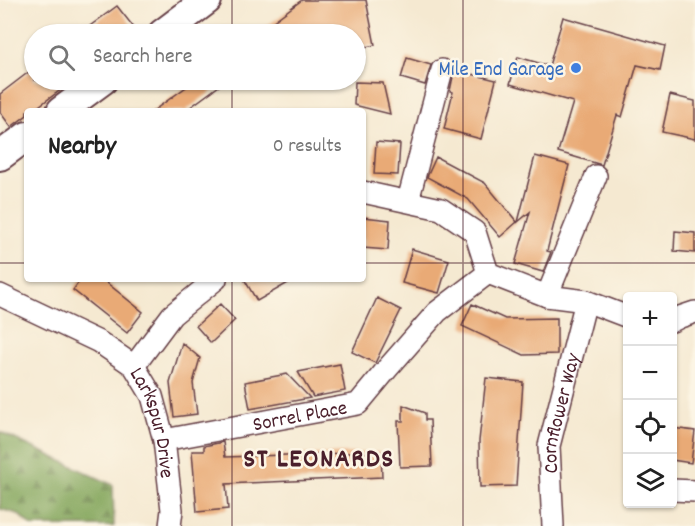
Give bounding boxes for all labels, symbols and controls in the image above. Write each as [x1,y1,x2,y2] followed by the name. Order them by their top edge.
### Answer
[24,24,366,90] search box
[45,41,78,74] icon: search
[93,42,192,73] text: Search here
[438,56,564,86] place label: Mile End Garage
[569,61,583,75] marker: Mile End Garage
[48,129,116,166] text: Nearby
[273,133,342,161] text: 0 results
[623,292,677,508] map controls
[623,292,677,346] button: +
[623,346,677,400] button: −
[537,350,590,474] street label: Cornflower Way
[120,363,180,480] street label: Larkspur Drive
[251,394,350,441] street label: Sorrel Place
[623,400,677,454] button: locate
[243,441,395,480] district label: ST LEONARDS
[623,454,677,508] button: layers

